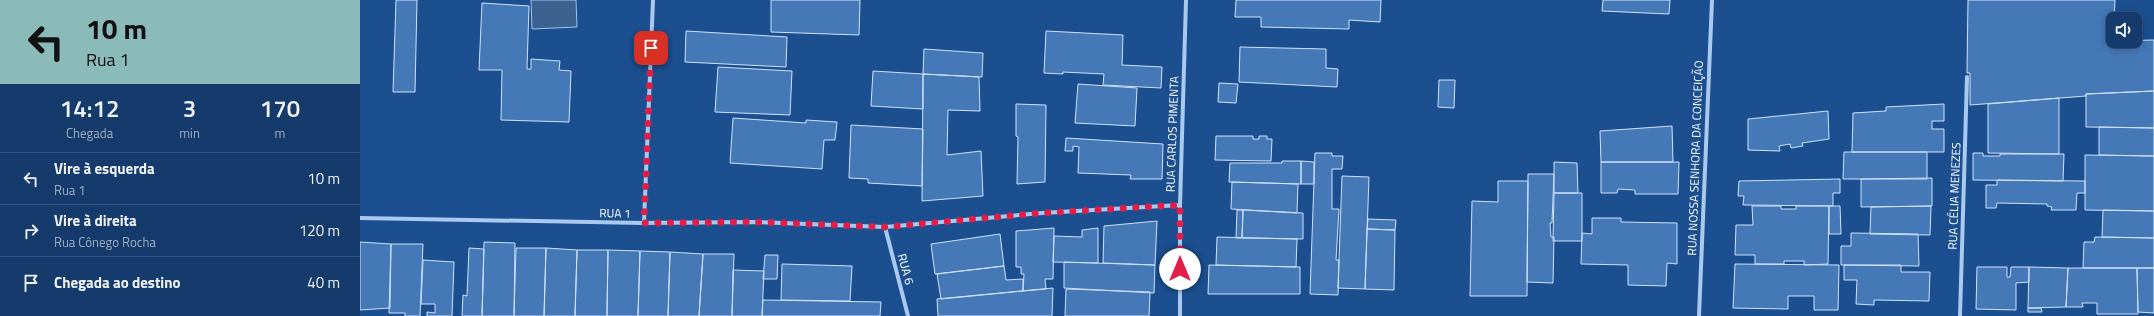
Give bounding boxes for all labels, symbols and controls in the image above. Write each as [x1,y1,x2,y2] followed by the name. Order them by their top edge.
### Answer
[86,7,147,50] text: 10 m
[2106,12,2142,48] map controls
[2106,12,2142,48] button: sound
[20,16,72,68] icon: left
[634,31,668,65] pin
[640,37,662,59] icon: arrive
[86,46,130,73] text: Rua 1
[1682,60,1708,256] street label: RUA NOSSA SENHORA DA CONCEIÇÃO
[1160,76,1184,192] street label: RUA CARLOS PIMENTA
[60,90,119,126] text: 14:12
[183,90,196,126] text: 3
[260,90,300,126] text: 170
[66,123,113,143] text: Chegada
[179,123,200,143] text: min
[275,123,285,143] text: m
[1943,142,1965,250] street label: RUA CÉLIA MENEZES
[54,157,155,180] text: Vire à esquerda
[307,167,340,190] text: 10 m
[20,168,42,190] icon: left
[54,180,86,200] text: Rua 1
[599,203,631,223] street label: RUA 1
[54,209,137,232] text: Vire à direita
[299,219,340,242] text: 120 m
[20,220,42,242] icon: right
[54,232,156,252] text: Rua Cônego Rocha
[1159,248,1201,290] position arrow
[893,251,919,287] street label: RUA 6
[54,271,180,294] text: Chegada ao destino
[307,271,340,294] text: 40 m
[20,272,42,294] icon: arrive

